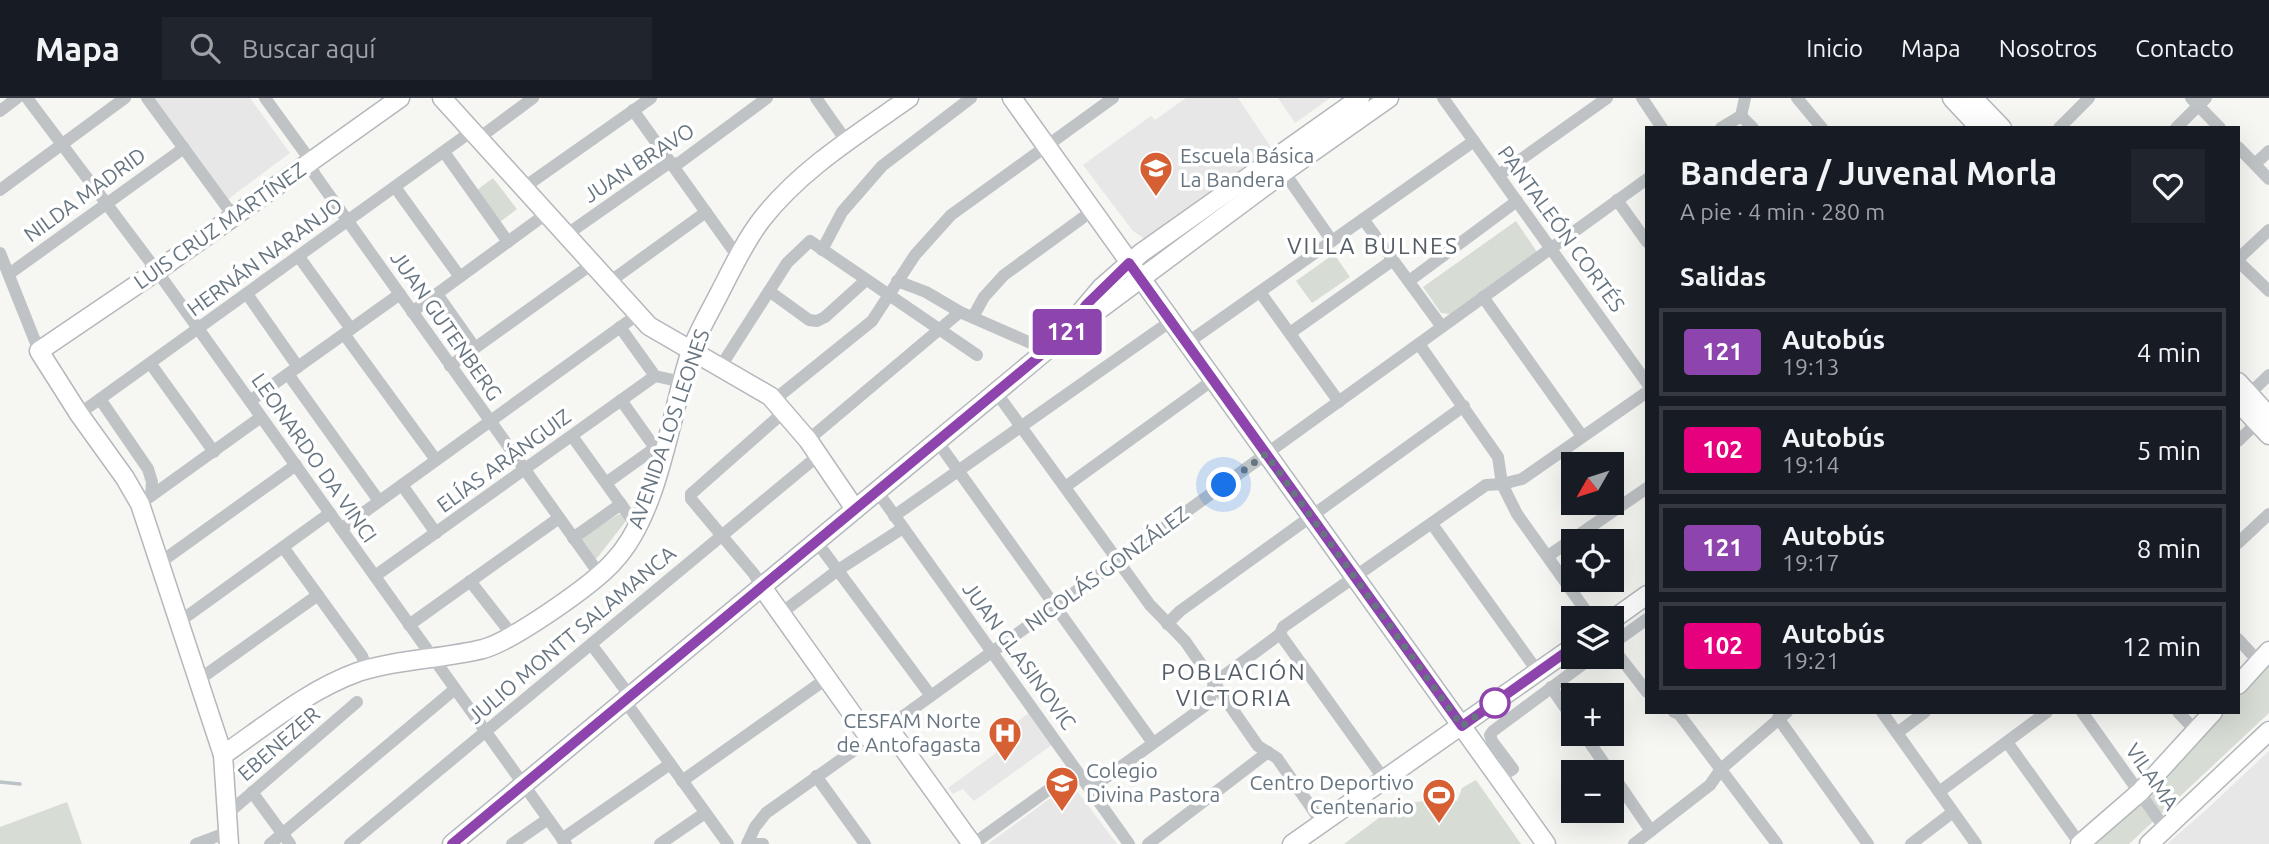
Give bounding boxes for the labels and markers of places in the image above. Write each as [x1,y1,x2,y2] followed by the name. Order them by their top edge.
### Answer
[1180,143,1314,191] place label: Escuela Básica La Bandera
[1137,149,1175,198] school or university icon: Escuela Básica La Bandera
[1480,688,1510,718] unlabelled marker
[836,708,981,756] place label: CESFAM Norte de Antofagasta
[986,714,1024,763] hospital icon: CESFAM Norte de Antofagasta
[1086,758,1220,806] place label: Colegio Divina Pastora
[1043,764,1081,813] school or university icon: Colegio Divina Pastora
[1250,770,1414,818] place label: Centro Deportivo Centenario
[1420,776,1458,825] sports icon: Centro Deportivo Centenario

